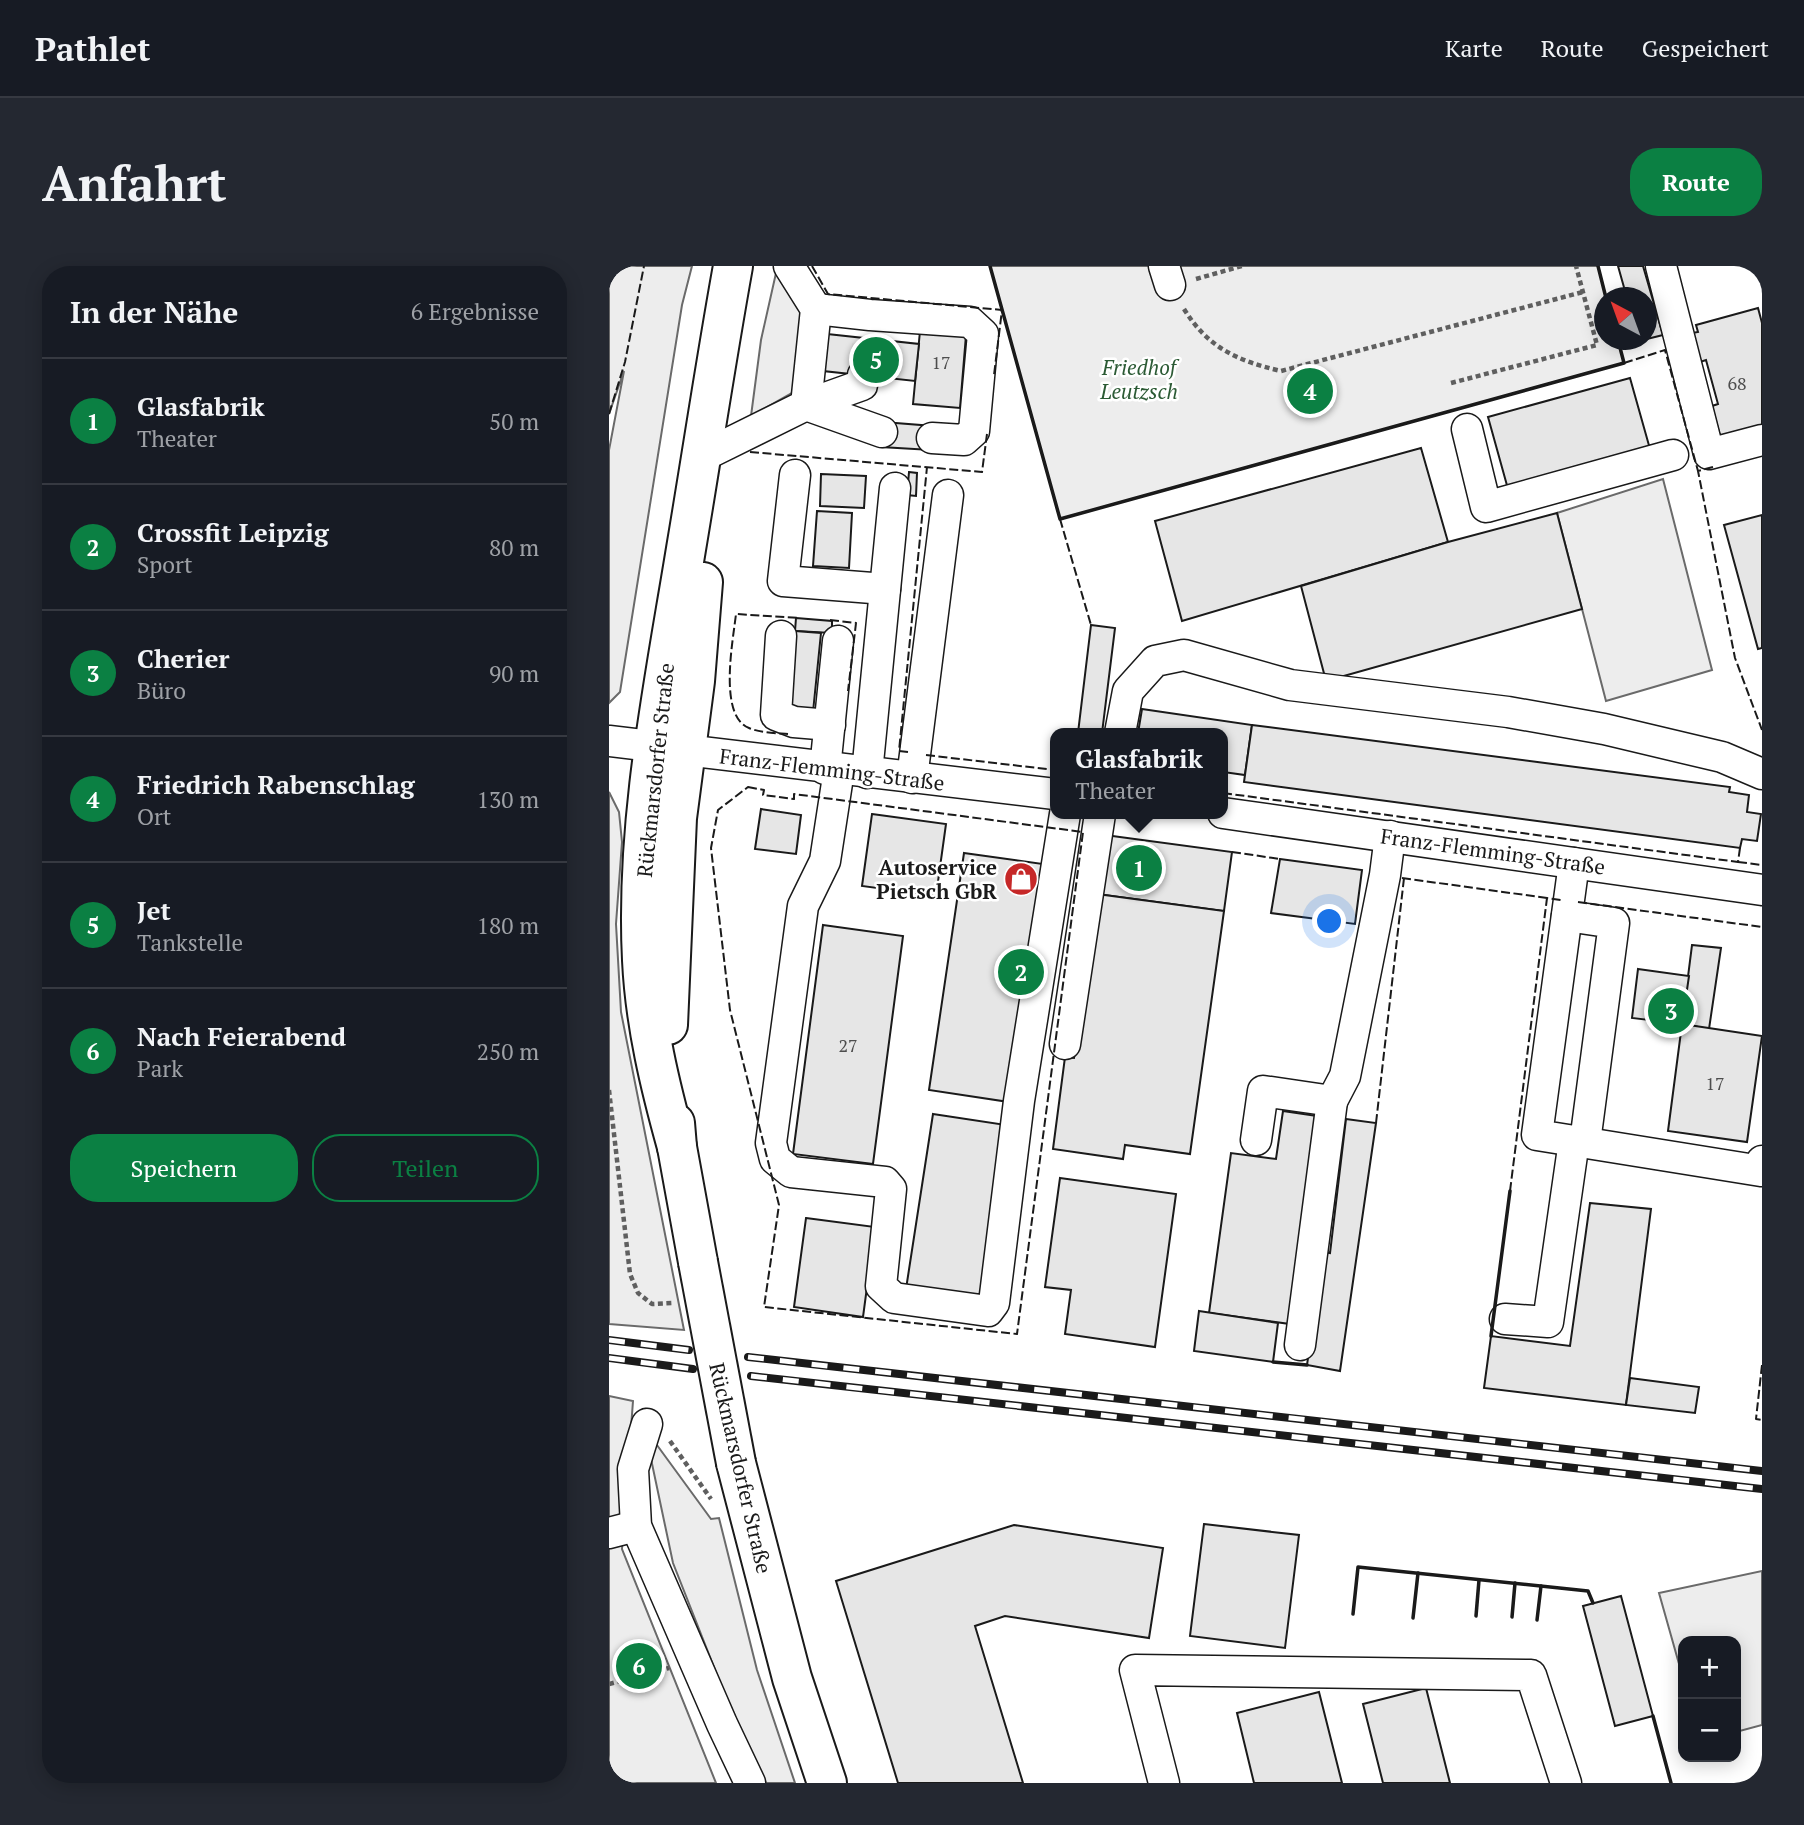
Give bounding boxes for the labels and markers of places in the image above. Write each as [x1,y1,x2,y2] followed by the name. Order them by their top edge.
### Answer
[853,334,899,386] pin: 5
[1287,365,1333,417] pin: 4
[1116,842,1162,894] pin: 1
[876,853,997,905] place label: Autoservice Pietsch GbR
[1002,860,1040,898] shop icon: Autoservice Pietsch GbR
[998,946,1044,998] pin: 2
[1648,985,1694,1037] pin: 3
[616,1640,662,1692] pin: 6

